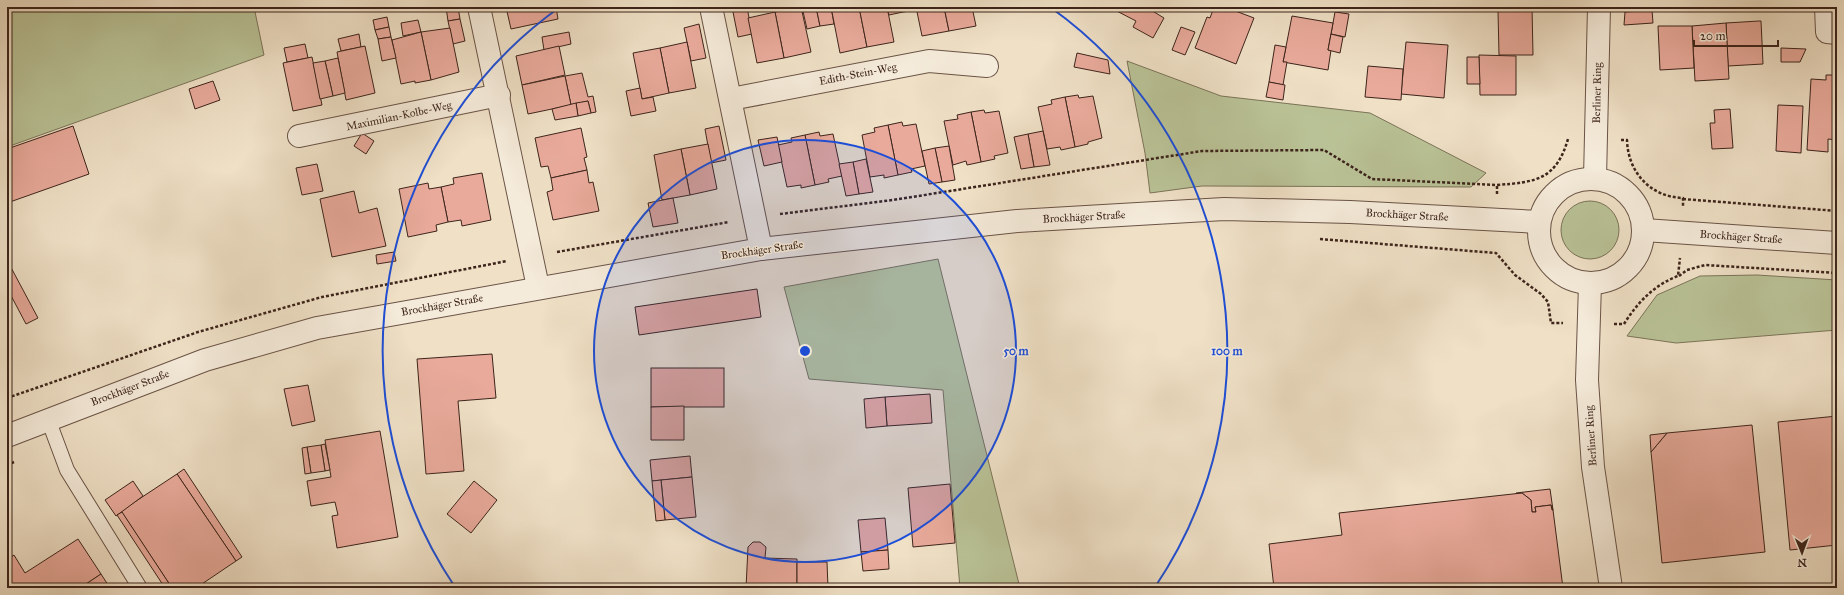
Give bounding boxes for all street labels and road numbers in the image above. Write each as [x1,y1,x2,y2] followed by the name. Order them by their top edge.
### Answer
[818,60,899,88] street label: Edith-Stein-Weg
[1590,62,1604,124] street label: Berliner Ring
[345,98,454,134] street label: Maximilian-Kolbe-Weg
[1365,206,1449,224] street label: Brockhäger Straße
[1042,208,1126,226] street label: Brockhäger Straße
[1699,228,1783,246] street label: Brockhäger Straße
[720,238,804,262] street label: Brockhäger Straße
[400,291,484,319] street label: Brockhäger Straße
[89,367,171,409] street label: Brockhäger Straße
[1582,404,1600,467] street label: Berliner Ring

